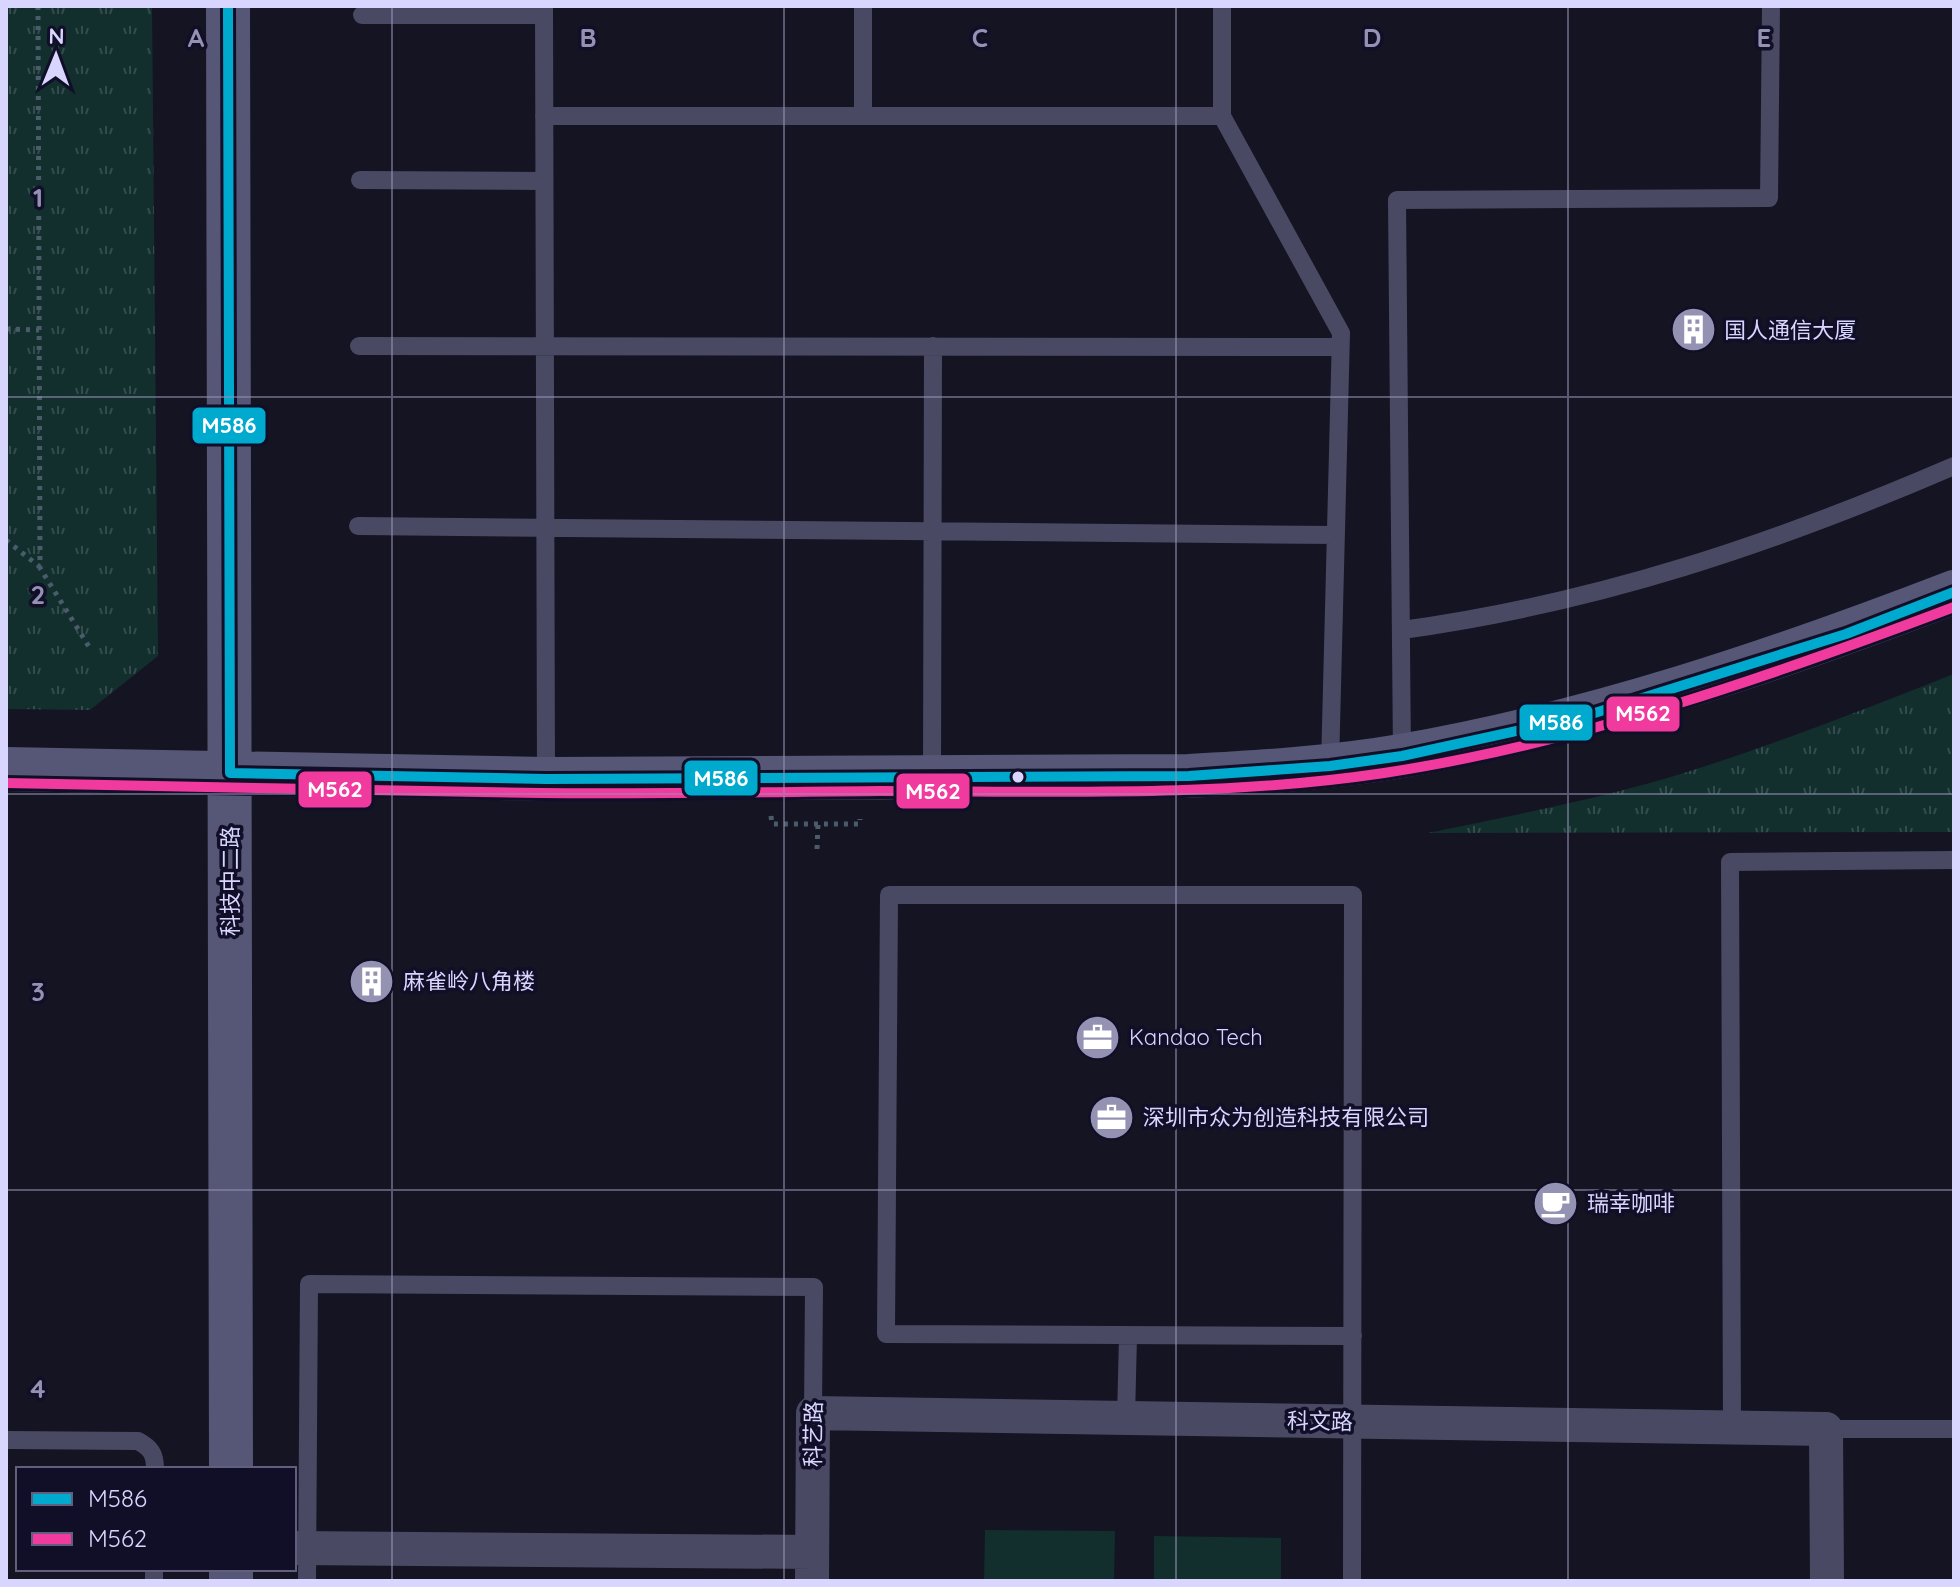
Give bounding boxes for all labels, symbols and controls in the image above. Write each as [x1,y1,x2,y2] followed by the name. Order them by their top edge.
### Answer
[16,16,96,96] north arrow
[188,21,205,54] text: A
[579,21,597,54] text: B
[972,21,988,54] text: C
[1363,21,1381,54] text: D
[1757,21,1771,54] text: E
[48,22,65,50] text: N
[33,181,43,214] text: 1
[1669,306,1717,354] building icon: 国人通信大厦
[1724,316,1856,344] place label: 国人通信大厦
[191,406,267,445] line badge: M586
[202,411,256,439] text: M586
[31,578,45,611] text: 2
[1605,695,1681,733] line badge: M562
[1615,699,1671,727] text: M562
[1518,703,1594,742] line badge: M586
[1529,708,1583,736] text: M586
[683,759,759,797] line badge: M586
[694,764,748,792] text: M586
[1010,769,1026,785] unlabelled marker
[297,770,373,809] line badge: M562
[895,772,971,810] line badge: M562
[307,775,363,803] text: M562
[905,777,961,805] text: M562
[216,826,244,936] street label: 科技中二路
[348,957,396,1005] building icon: 麻雀岭八角楼
[403,967,535,995] place label: 麻雀岭八角楼
[31,975,45,1008] text: 3
[1074,1013,1122,1061] office icon: Kandao Tech
[1129,1023,1263,1051] place label: Kandao Tech
[1088,1093,1136,1141] office icon: 深圳市众为创造科技有限公司
[1143,1103,1429,1131] place label: 深圳市众为创造科技有限公司
[1532,1179,1580,1227] cafe icon: 瑞幸咖啡
[1587,1189,1675,1217] place label: 瑞幸咖啡
[30,1372,46,1405] text: 4
[798,1401,828,1467] street label: 科艺路
[1287,1406,1353,1436] street label: 科文路
[16,1467,296,1571] legend
[88,1483,147,1513] text: M586
[88,1523,147,1553] text: M562

